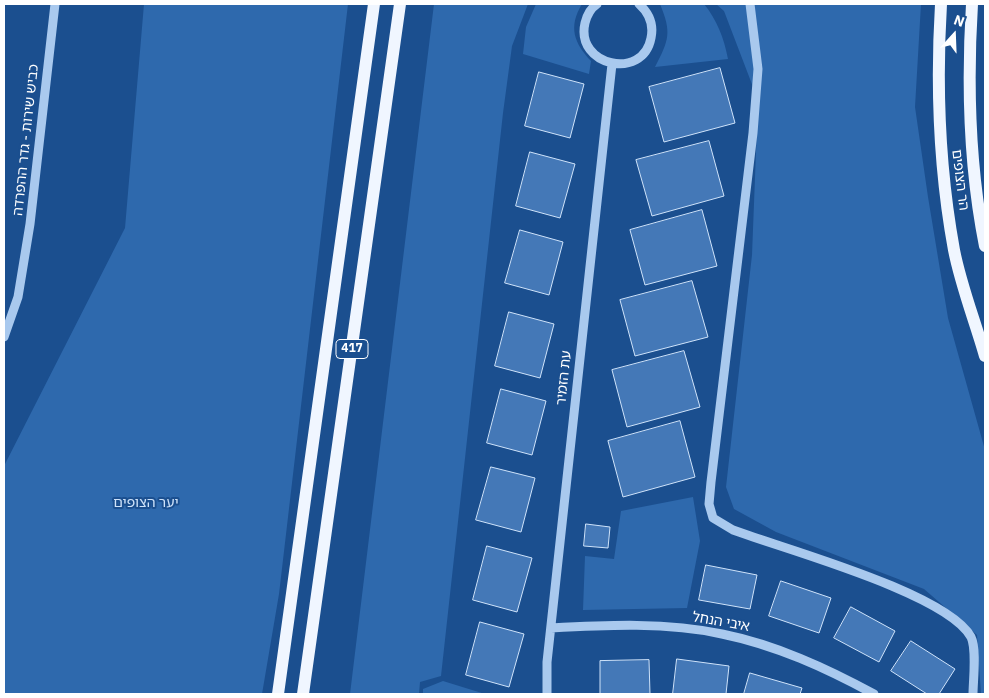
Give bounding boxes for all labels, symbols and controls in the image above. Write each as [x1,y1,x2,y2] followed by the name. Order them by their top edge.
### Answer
[929,10,979,60] north arrow
[951,11,967,31] text: N
[10,63,42,217] street label: כביש שירות - גדר ההפרדה
[948,148,972,212] street label: הר הצופים
[336,339,368,358] road number: 417
[553,350,575,406] street label: עת הזמיר
[113,495,179,511] park label: יער הצופים
[691,609,751,635] street label: איבי הנחל

